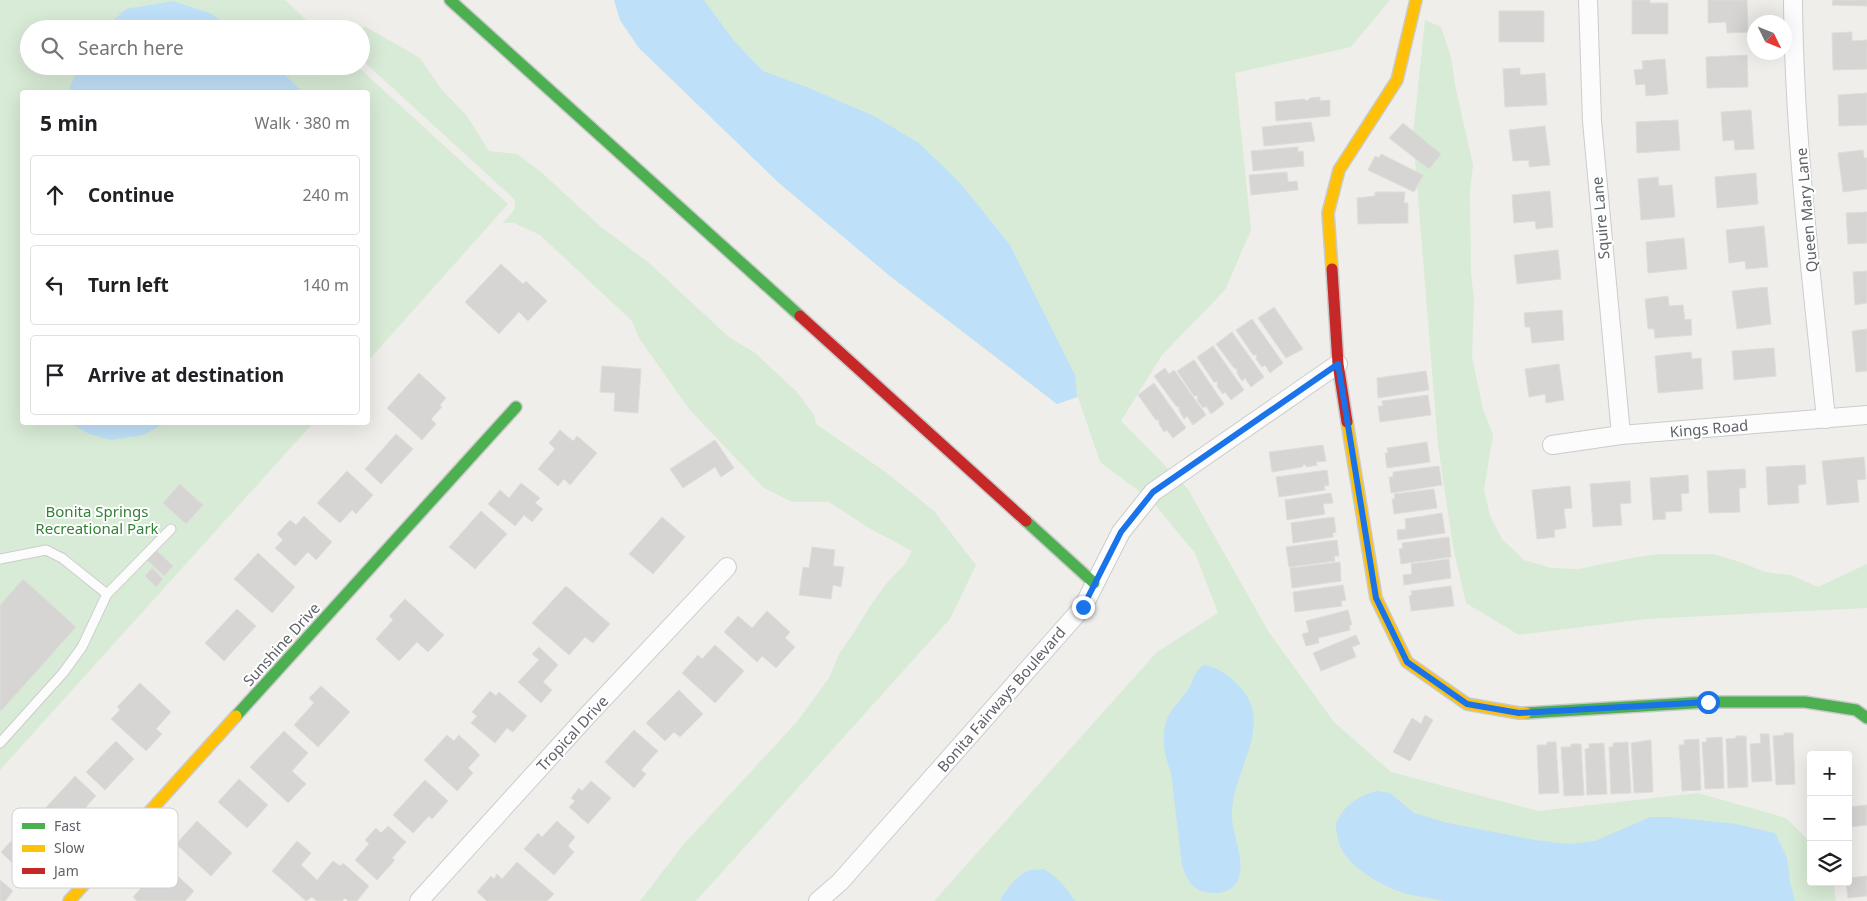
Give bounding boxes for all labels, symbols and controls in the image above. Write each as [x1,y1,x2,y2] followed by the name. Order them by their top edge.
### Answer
[1747,15,1792,60] north arrow
[20,20,370,75] search box
[38,34,66,62] icon: search
[78,35,184,61] text: Search here
[40,109,98,137] text: 5 min
[255,112,350,134] text: Walk · 380 m
[1791,147,1821,273] street label: Queen Mary Lane
[1586,176,1614,260] street label: Squire Lane
[41,181,69,209] icon: ahead
[88,182,174,208] text: Continue
[302,184,349,206] text: 240 m
[41,271,69,299] icon: left
[88,272,169,298] text: Turn left
[302,274,349,296] text: 140 m
[41,361,69,389] icon: arrive
[88,362,284,388] text: Arrive at destination
[1669,415,1749,441] street label: Kings Road
[35,501,159,538] park label: Bonita Springs Recreational Park
[1072,596,1095,619] route end
[238,598,324,690] street label: Sunshine Drive
[932,622,1070,776] street label: Bonita Fairways Boulevard
[532,691,612,775] street label: Tropical Drive
[1697,691,1720,714] route start
[1807,751,1852,886] map controls
[1807,751,1852,796] button: +
[1807,796,1852,841] button: −
[12,808,178,888] legend
[54,816,81,835] text: Fast
[54,838,85,857] text: Slow
[1807,841,1852,886] button: layers
[52,861,79,880] text: Jam

